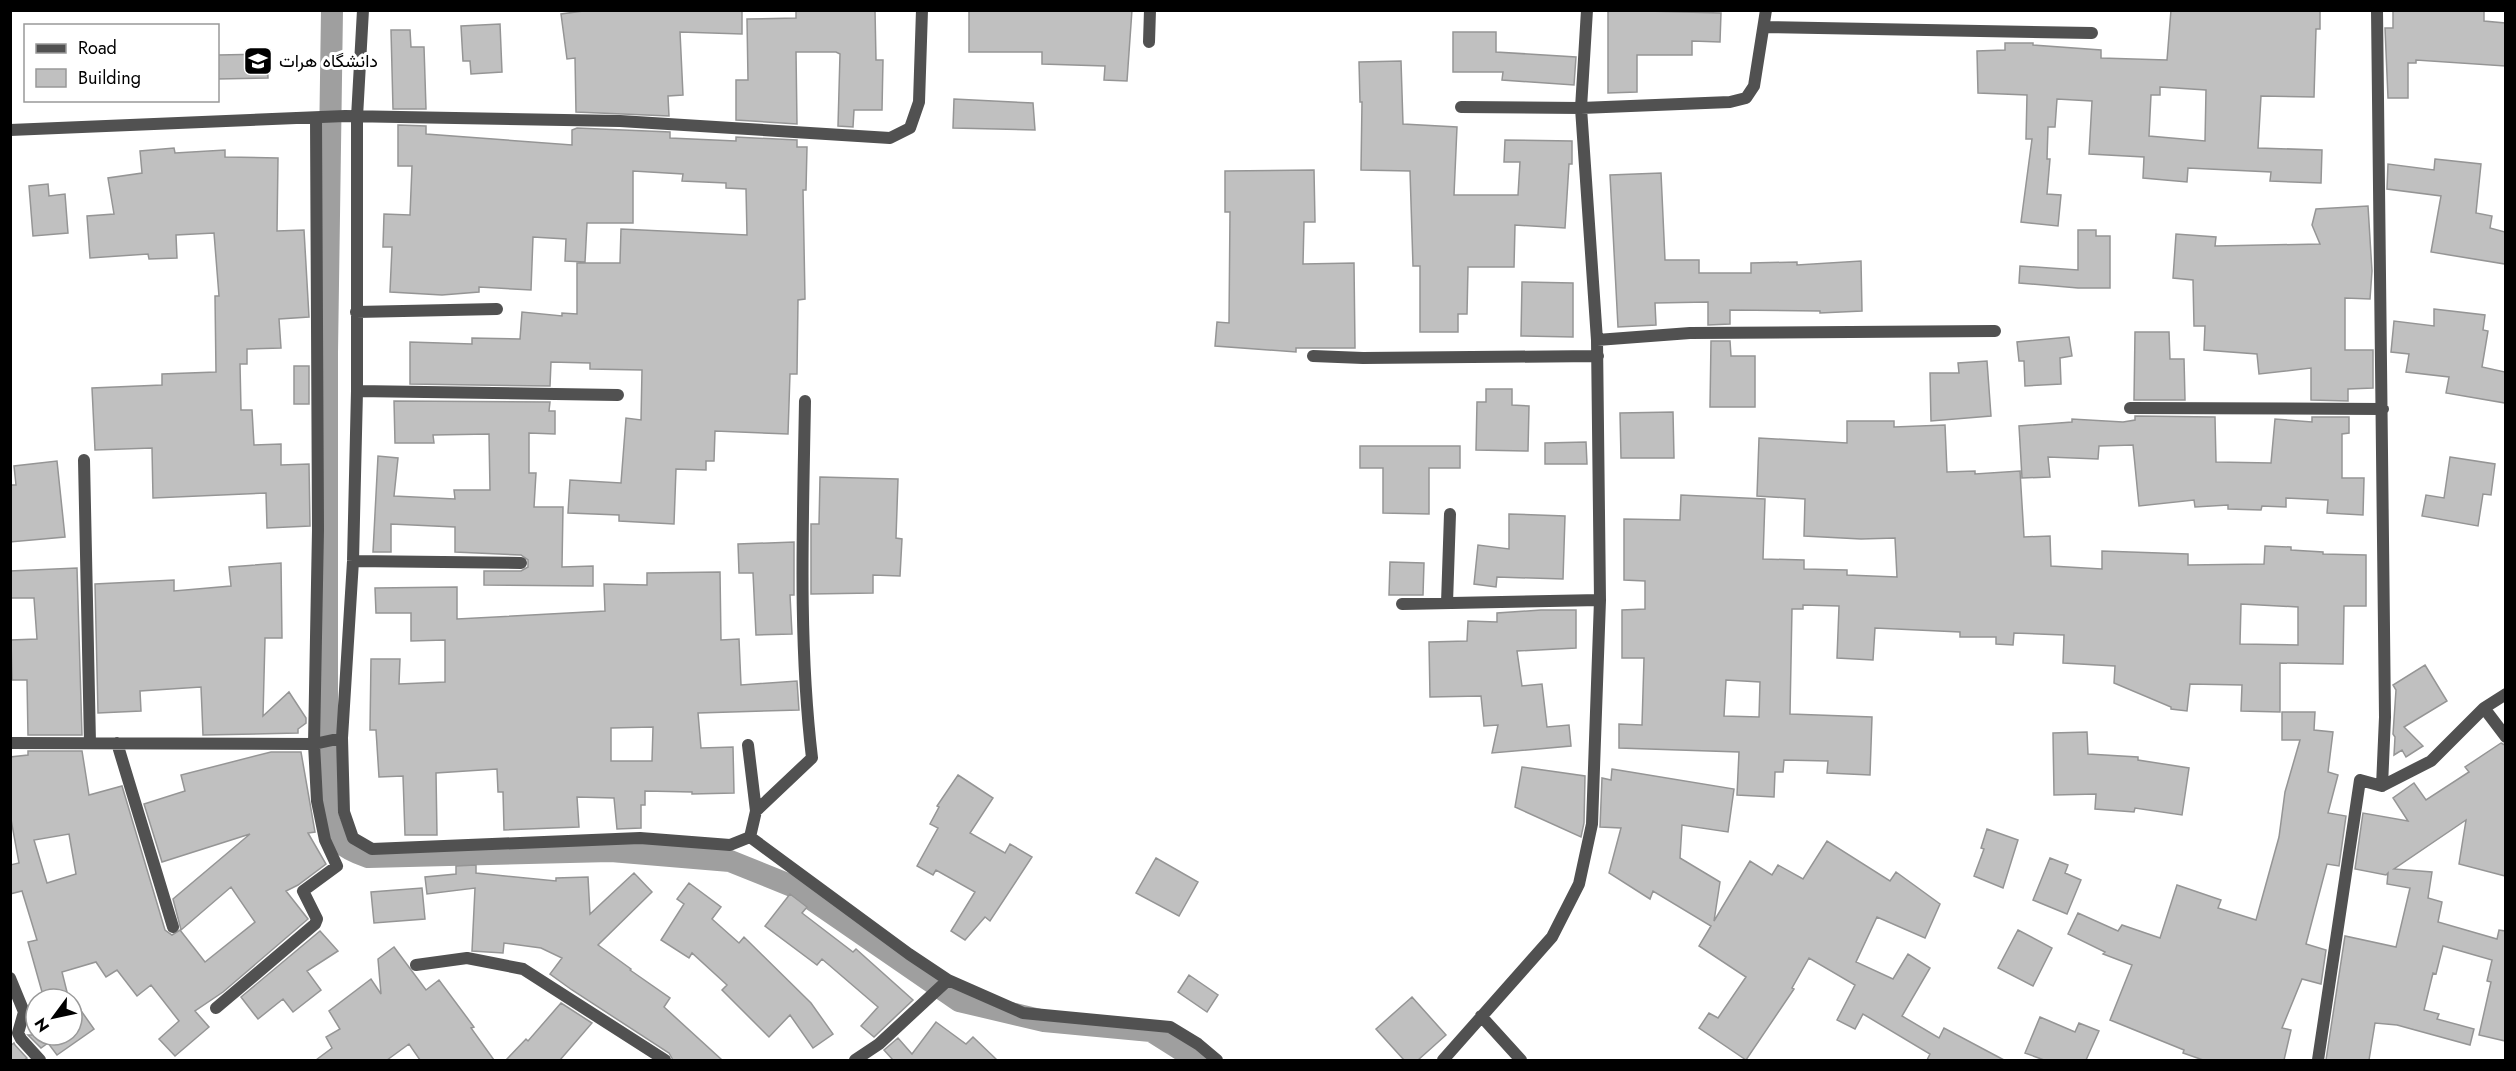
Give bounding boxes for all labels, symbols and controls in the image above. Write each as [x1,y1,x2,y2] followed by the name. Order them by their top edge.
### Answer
[24,24,219,102] legend
[78,35,117,61] text: Road
[242,45,274,77] school or university icon: دانشگاه هرات
[279,48,378,74] place label: دانشگاه هرات
[78,65,141,91] text: Building
[24,987,84,1047] north arrow
[29,1013,55,1036] text: N

